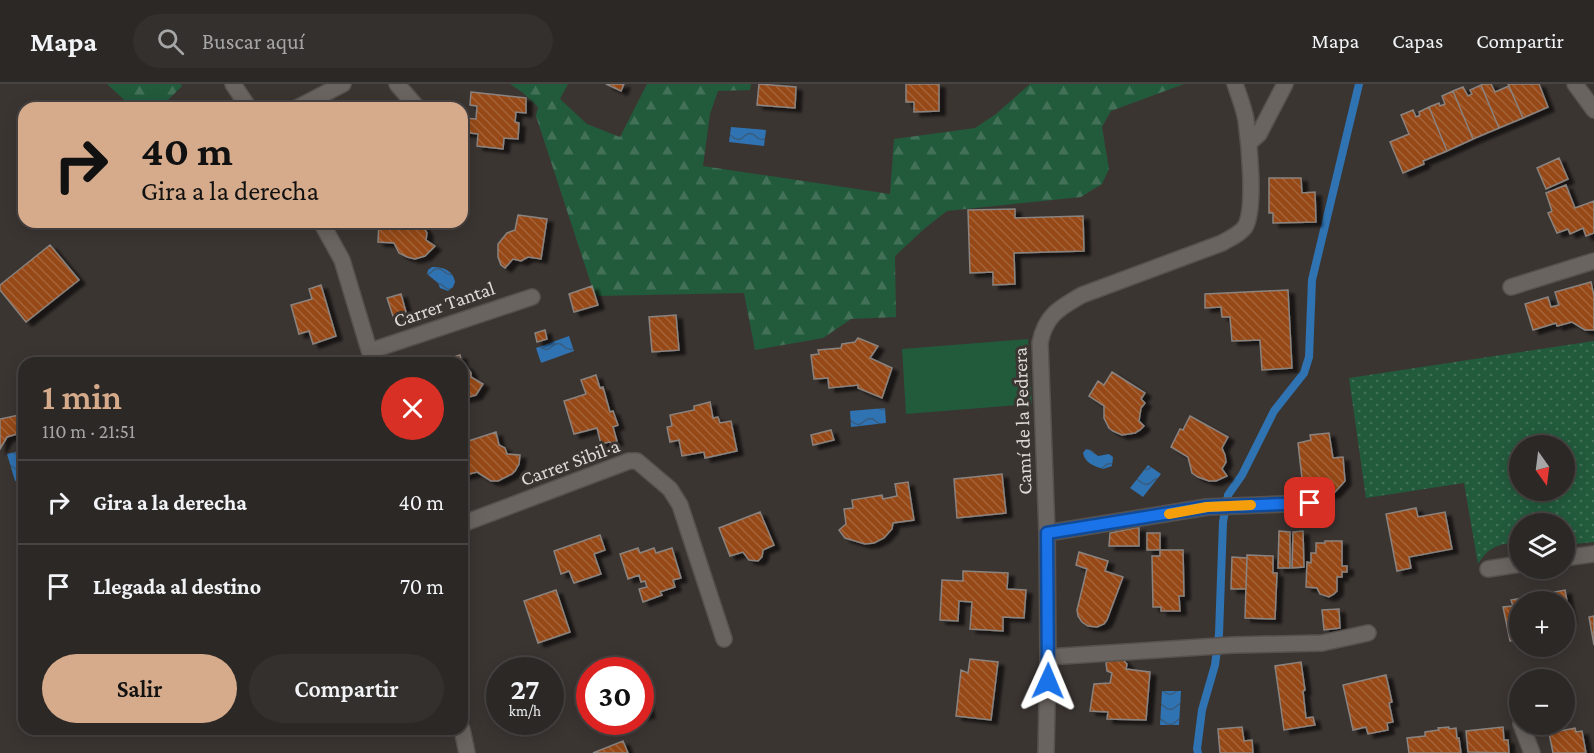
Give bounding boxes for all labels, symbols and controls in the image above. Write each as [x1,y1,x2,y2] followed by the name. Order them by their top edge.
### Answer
[133,14,553,68] search box
[154,25,187,58] icon: search
[30,26,97,57] text: Mapa
[202,29,305,54] text: Buscar aquí
[1311,29,1359,53] text: Mapa
[1392,29,1443,53] text: Capas
[1476,29,1564,53] text: Compartir
[42,126,120,204] icon: right
[141,127,233,174] text: 40 m
[141,176,319,206] text: Gira a la derecha
[390,276,498,332] street label: Carrer Tantal
[1008,347,1036,495] street label: Camí de la Pedrera
[42,377,122,417] text: 1 min
[381,377,444,440] button: close
[42,420,135,442] text: 110 m · 21:51
[517,434,623,490] street label: Carrer Sibil·a
[1509,435,1575,501] north arrow
[1509,435,1575,735] map controls
[1284,477,1335,528] pin
[42,486,75,519] icon: right
[1293,486,1326,519] icon: arrive
[93,490,247,515] text: Gira a la derecha
[399,490,444,515] text: 40 m
[1509,513,1575,579] button: layers
[42,570,75,603] icon: arrive
[93,574,261,599] text: Llegada al destino
[400,574,444,599] text: 70 m
[1509,591,1575,657] button: +
[1016,649,1080,713] position arrow
[42,654,237,723] button: Salir
[249,654,444,723] button: Compartir
[576,657,654,735] speed limit sign: 30
[1509,669,1575,735] button: −
[510,672,540,705] text: 27
[509,703,541,719] text: km/h

